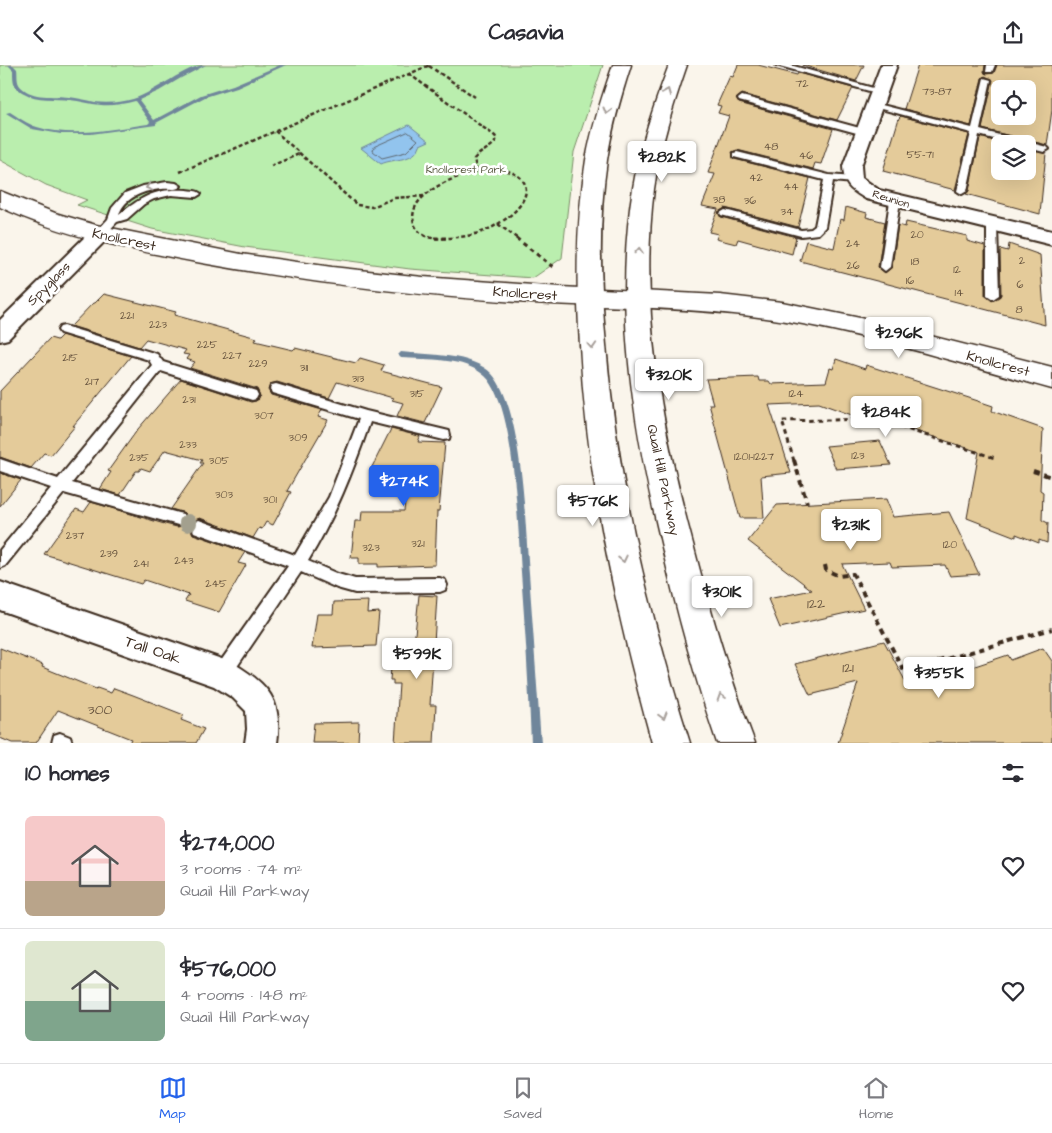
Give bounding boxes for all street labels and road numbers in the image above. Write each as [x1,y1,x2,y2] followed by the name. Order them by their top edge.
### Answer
[871,186,912,212] street label: Reunion
[90,224,158,257] street label: Knollcrest
[22,257,76,311] street label: Spyglass
[492,282,558,306] street label: Knollcrest
[964,346,1032,382] street label: Knollcrest
[641,423,685,538] street label: Quail Hill Parkway
[122,630,184,670] street label: Tall Oak

